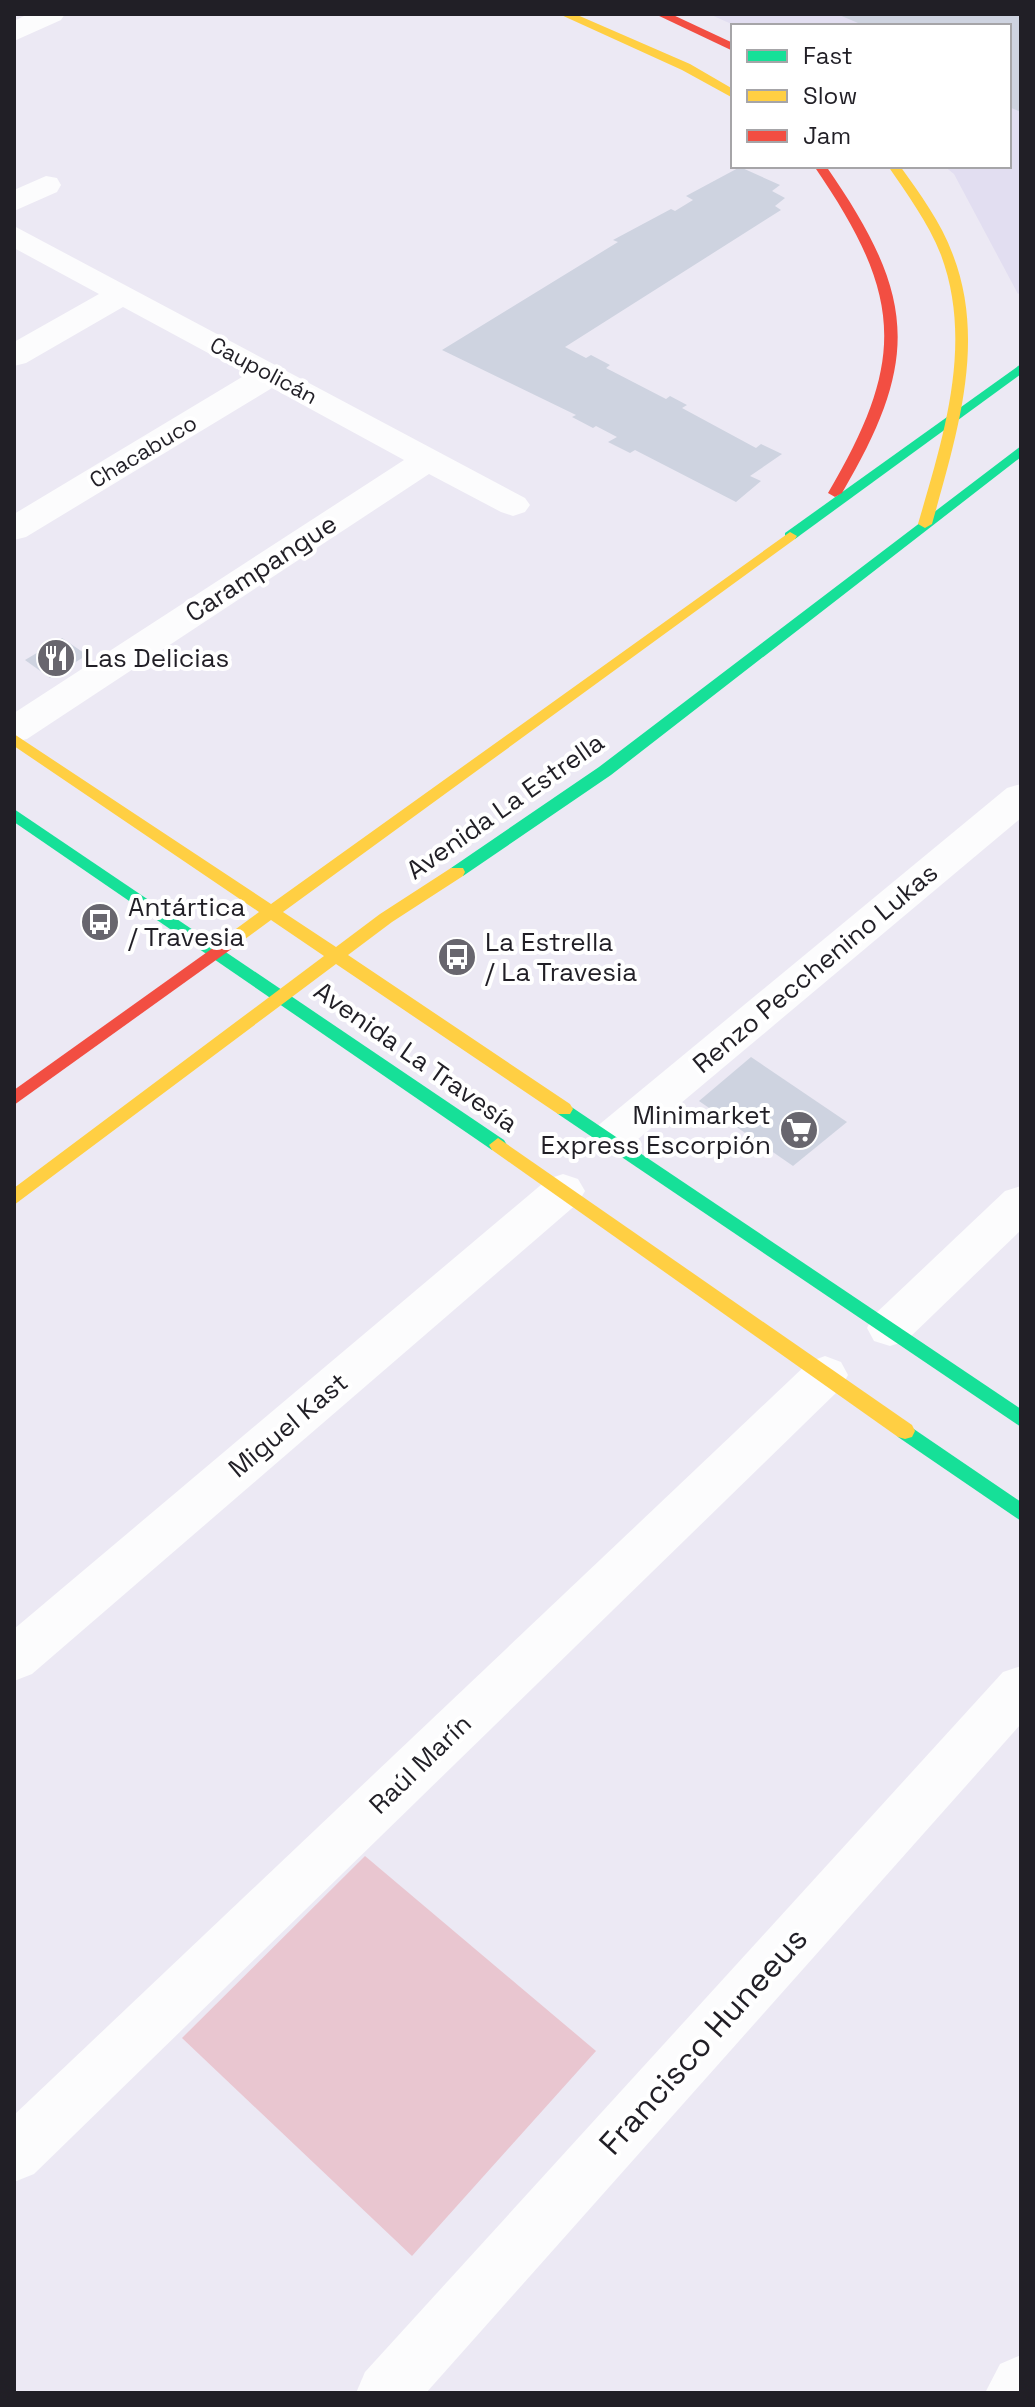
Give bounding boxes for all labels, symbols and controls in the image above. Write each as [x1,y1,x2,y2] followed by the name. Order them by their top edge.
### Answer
[731,24,1011,168] legend
[803,40,853,71] text: Fast
[803,80,857,111] text: Slow
[803,120,851,151] text: Jam
[205,330,323,410] street label: Caupolicán
[84,408,202,494] street label: Chacabuco
[179,506,343,630] street label: Carampangue
[35,637,77,679] restaurant icon: Las Delicias
[84,641,229,675] place label: Las Delicias
[400,725,611,887] street label: Avenida La Estrella
[685,855,945,1081] street label: Renzo Pecchenino Lukas
[128,890,245,954] place label: Antártica / Travesia
[79,901,121,943] bus stop icon: Antártica / Travesia
[485,925,637,989] place label: La Estrella / La Travesia
[436,936,478,978] bus stop icon: La Estrella / La Travesia
[307,974,525,1140] street label: Avenida La Travesía
[541,1098,771,1162] place label: Minimarket Express Escorpión
[778,1109,820,1151] supermarket icon: Minimarket Express Escorpión
[221,1365,355,1485] street label: Miguel Kast
[362,1707,478,1821] street label: Raúl Marín
[590,1919,816,2163] street label: Francisco Huneeus

